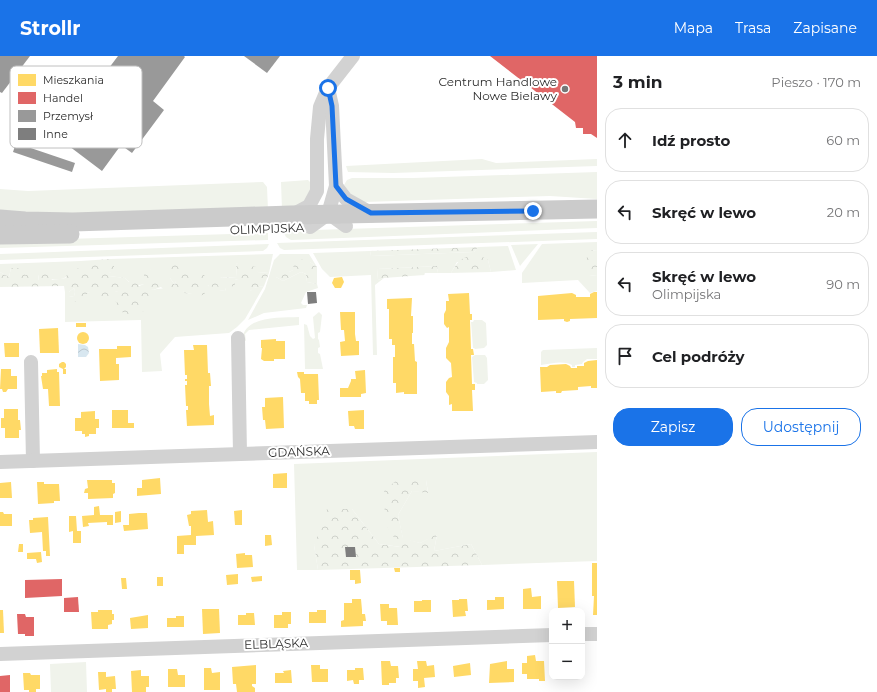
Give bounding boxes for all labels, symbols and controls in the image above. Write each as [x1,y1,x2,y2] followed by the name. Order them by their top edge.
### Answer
[20,17,81,40] text: Strollr
[674,19,713,37] text: Mapa
[735,19,771,37] text: Trasa
[793,19,857,37] text: Zapisane
[10,66,142,148] legend
[613,72,663,92] text: 3 min
[43,73,104,87] text: Mieszkania
[439,74,557,103] place label: Centrum Handlowe Nowe Bielawy
[771,74,861,90] text: Pieszo · 170 m
[319,79,337,97] route start
[560,84,570,94] marker: Centrum Handlowe Nowe Bielawy
[43,91,83,105] text: Handel
[43,109,94,123] text: Przemysł
[43,127,68,141] text: Inne
[614,129,636,151] icon: ahead
[652,131,730,150] text: Idź prosto
[826,132,860,148] text: 60 m
[614,201,636,223] icon: left
[524,202,542,220] route end
[652,203,756,222] text: Skręć w lewo
[827,204,860,220] text: 20 m
[229,220,305,237] street label: OLIMPIJSKA
[652,267,756,286] text: Skręć w lewo
[614,273,636,295] icon: left
[826,276,860,292] text: 90 m
[652,286,721,302] text: Olimpijska
[614,345,636,367] icon: arrive
[652,347,744,366] text: Cel podróży
[613,408,733,446] button: Zapisz
[741,408,861,446] button: Udostępnij
[268,443,330,460] street label: GDAŃSKA
[549,608,585,680] map controls
[549,608,585,644] button: +
[244,635,309,652] street label: ELBLĄSKA
[549,644,585,680] button: −

